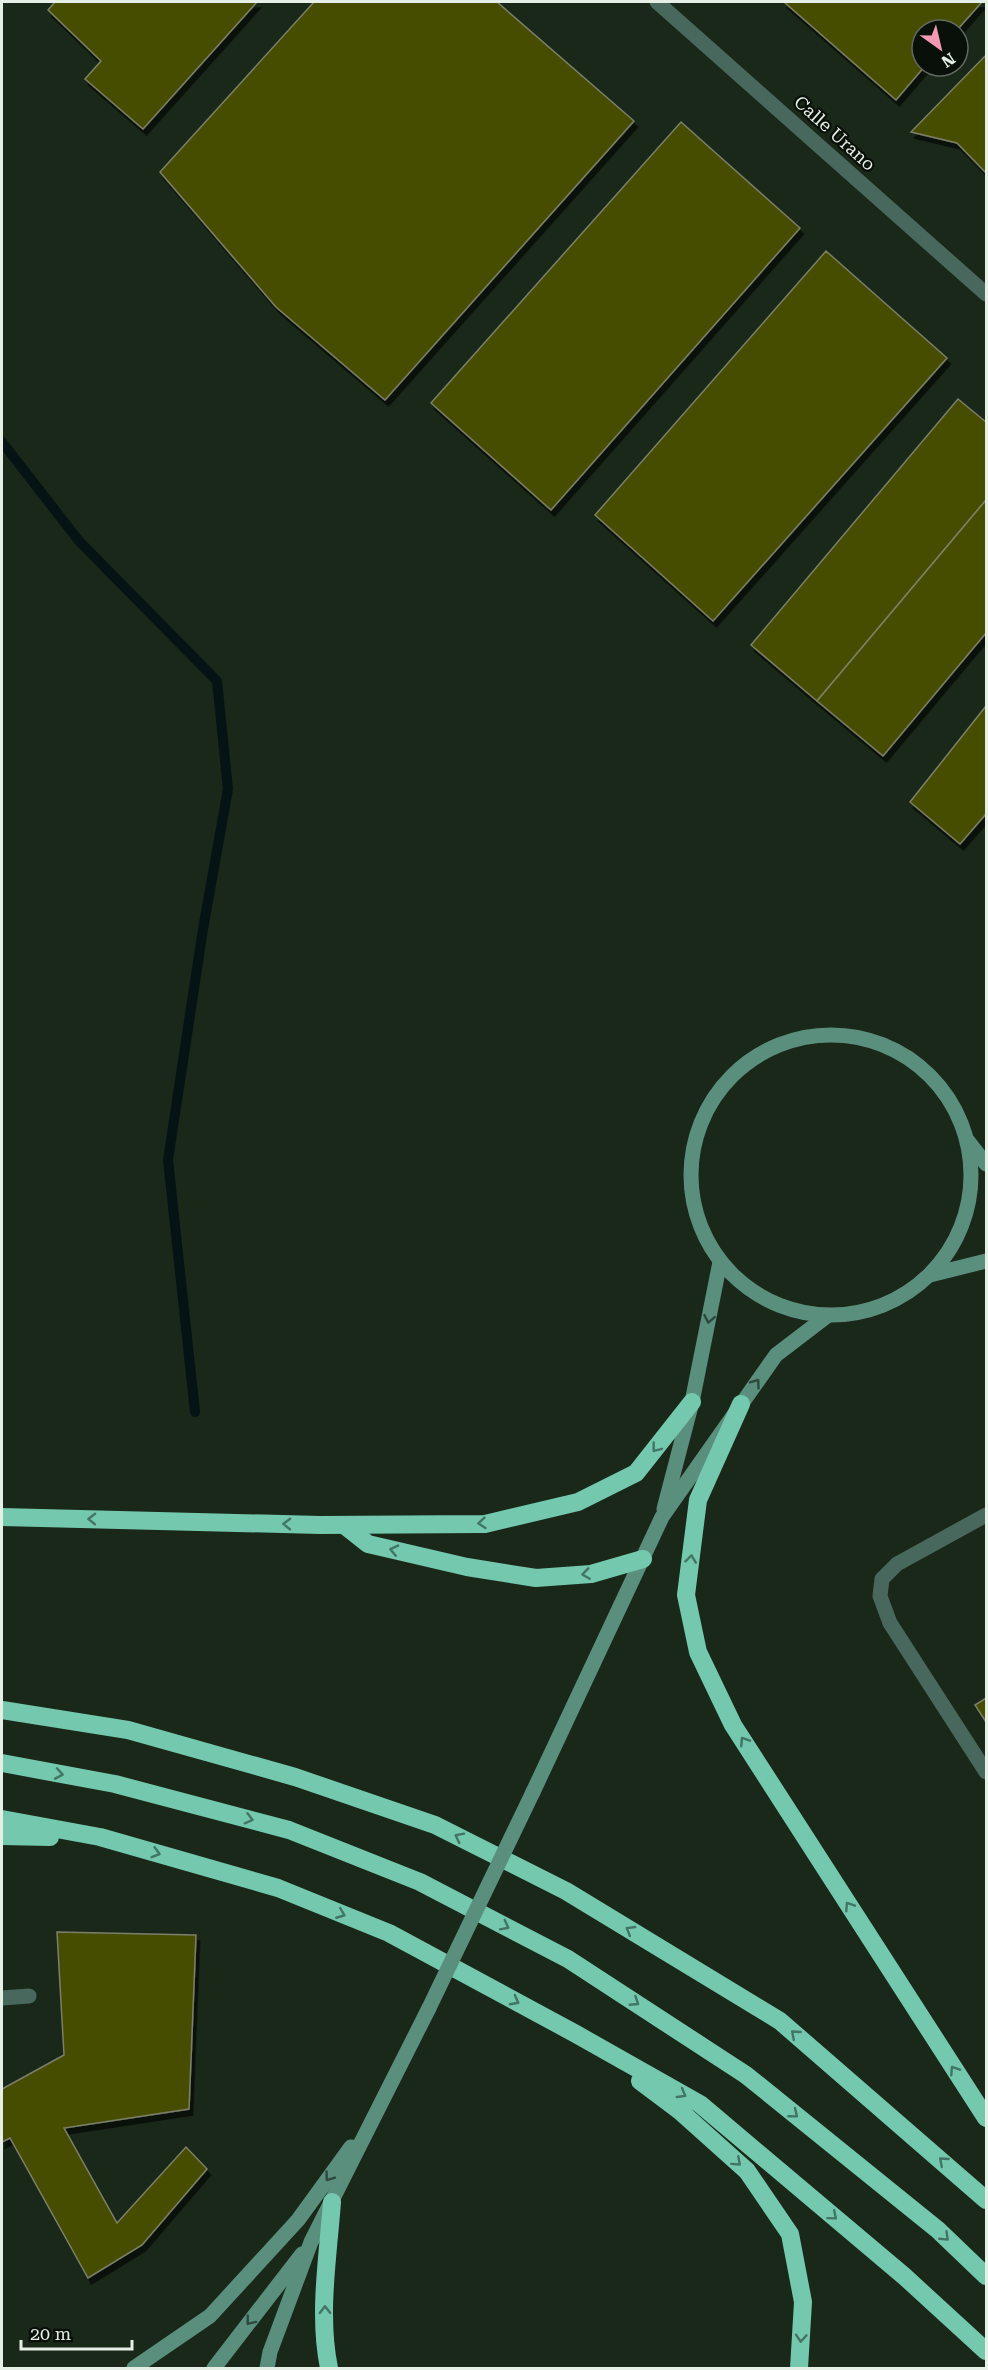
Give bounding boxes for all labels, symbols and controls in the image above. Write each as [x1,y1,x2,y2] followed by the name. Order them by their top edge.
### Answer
[910,18,970,78] north arrow
[938,49,959,71] text: N
[790,91,880,175] street label: Calle Urano
[703,1314,716,1324] one-way arrow
[749,1379,760,1390] one-way arrow
[652,1442,663,1453] one-way arrow
[88,1513,97,1526] one-way arrow
[477,1517,486,1530] one-way arrow
[283,1518,292,1530] one-way arrow
[389,1545,399,1558] one-way arrow
[684,1554,696,1564] one-way arrow
[582,1567,591,1579] one-way arrow
[740,1737,751,1748] one-way arrow
[54,1767,64,1780] one-way arrow
[243,1812,253,1825] one-way arrow
[455,1833,466,1844] one-way arrow
[151,1846,161,1859] one-way arrow
[845,1901,856,1912] one-way arrow
[335,1907,346,1919] one-way arrow
[499,1919,510,1930] one-way arrow
[626,1926,636,1938] one-way arrow
[509,1994,520,2005] one-way arrow
[628,1995,639,2006] one-way arrow
[791,2030,802,2041] one-way arrow
[950,2066,961,2077] one-way arrow
[676,2086,686,2098] one-way arrow
[787,2106,798,2117] one-way arrow
[730,2155,740,2166] one-way arrow
[939,2157,950,2168] one-way arrow
[325,2171,336,2182] one-way arrow
[826,2209,837,2220] one-way arrow
[939,2230,949,2241] one-way arrow
[319,2306,331,2315] one-way arrow
[21,2313,132,2351] scale bar
[246,2315,257,2326] one-way arrow
[30,2323,71,2344] text: 20 m
[795,2333,808,2342] one-way arrow

